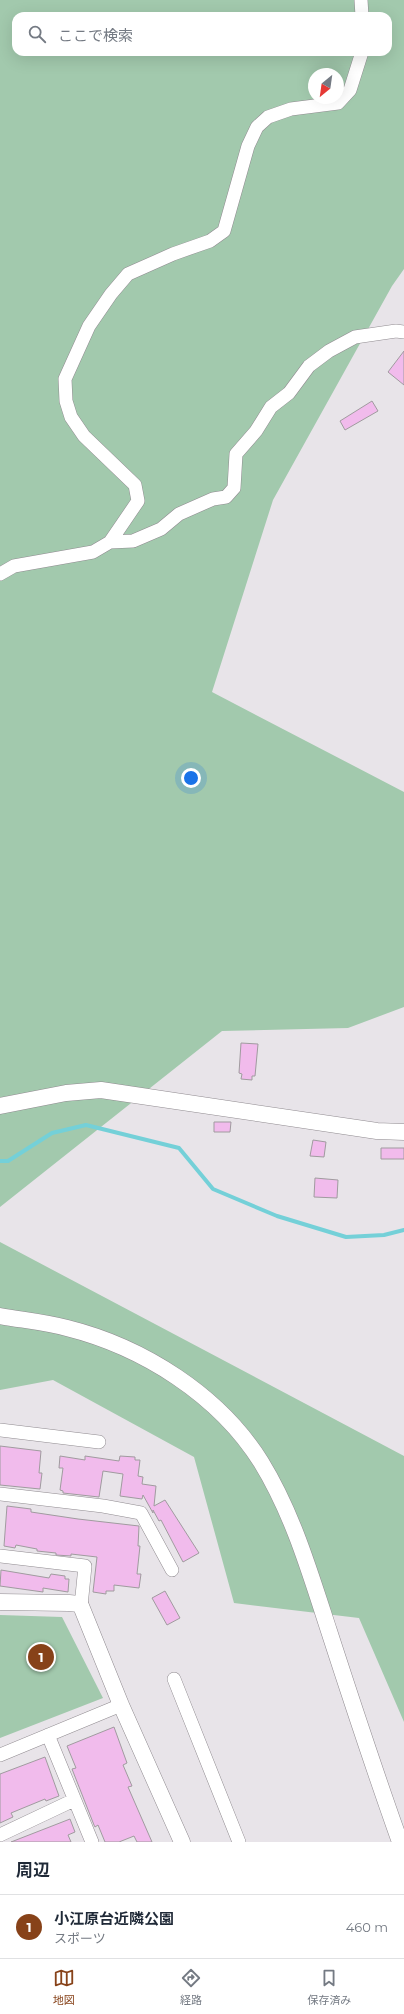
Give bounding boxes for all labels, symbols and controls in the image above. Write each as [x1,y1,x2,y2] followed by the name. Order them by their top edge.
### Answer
[12,12,392,56] search box
[26,23,48,45] icon: search
[58,26,133,45] text: ここで検索
[308,68,344,104] north arrow
[181,768,201,788] your location
[28,1642,54,1672] pin: 1
[16,1860,50,1880] text: 周辺
[54,1909,174,1928] text: 小江原台近隣公園
[26,1919,32,1935] text: 1
[346,1919,388,1935] text: 460 m
[54,1930,106,1946] text: スポーツ
[53,1967,75,2007] tab: 地図
[180,1967,202,2007] tab: 経路
[307,1967,351,2007] tab: 保存済み

